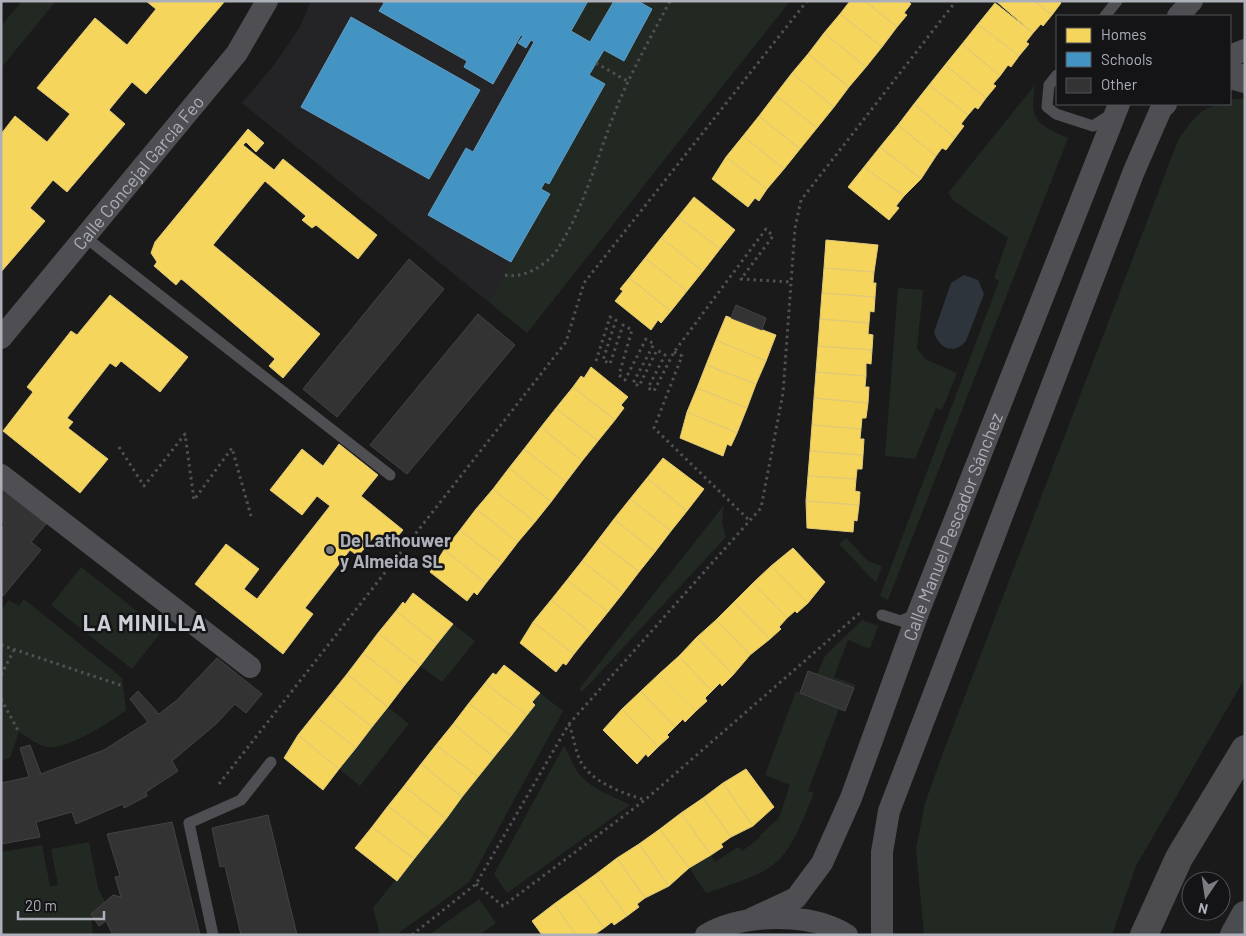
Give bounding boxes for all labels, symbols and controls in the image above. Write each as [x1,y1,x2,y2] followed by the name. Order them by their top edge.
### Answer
[1056,15,1231,105] legend
[1101,25,1146,43] text: Homes
[1101,50,1153,68] text: Schools
[1101,75,1138,93] text: Other
[68,91,208,254] street label: Calle Concejal García Feo
[898,409,1007,643] street label: Calle Manuel Pescador Sánchez
[340,529,451,572] place label: De Lathouwer y Almeida SL
[324,544,336,556] marker: De Lathouwer y Almeida SL
[83,609,207,635] district label: LA MINILLA
[1181,871,1231,921] north arrow
[18,888,104,920] scale bar
[25,896,57,914] text: 20 m
[1197,900,1209,918] text: N

